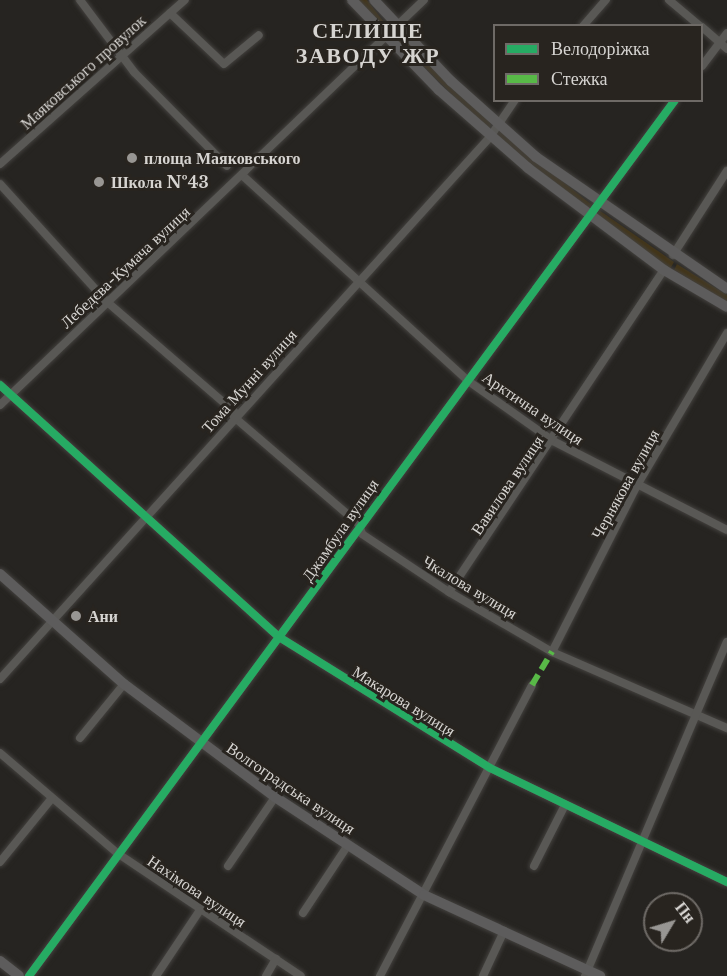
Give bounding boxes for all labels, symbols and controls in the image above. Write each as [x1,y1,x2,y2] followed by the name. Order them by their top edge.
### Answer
[16,11,150,133] street label: Маяковського провулок
[296,17,440,68] district label: СЕЛИЩЕ ЗАВОДУ ЖР
[493,24,703,102] legend
[551,38,650,60] text: Велодоріжка
[551,68,608,90] text: Стежка
[144,148,301,168] place label: площа Маяковського
[125,151,139,165] marker: площа Маяковського
[111,172,209,192] place label: Школа №43
[92,175,106,189] marker: Школа №43
[56,202,194,332] street label: Лебедєва-Кумача вулиця
[197,325,301,437] street label: Тома Мунні вулиця
[479,367,587,449] street label: Арктична вулиця
[587,426,663,542] street label: Чернякова вулиця
[467,432,547,538] street label: Вавилова вулиця
[298,475,382,585] street label: Джамбула вулиця
[419,551,521,623] street label: Чкалова вулиця
[88,606,118,626] place label: Ани
[69,609,83,623] marker: Ани
[349,662,459,740] street label: Макарова вулиця
[223,738,359,838] street label: Волгоградська вулиця
[144,851,250,931] street label: Нахімова вулиця
[643,892,703,952] north arrow
[671,897,700,927] text: Пн

